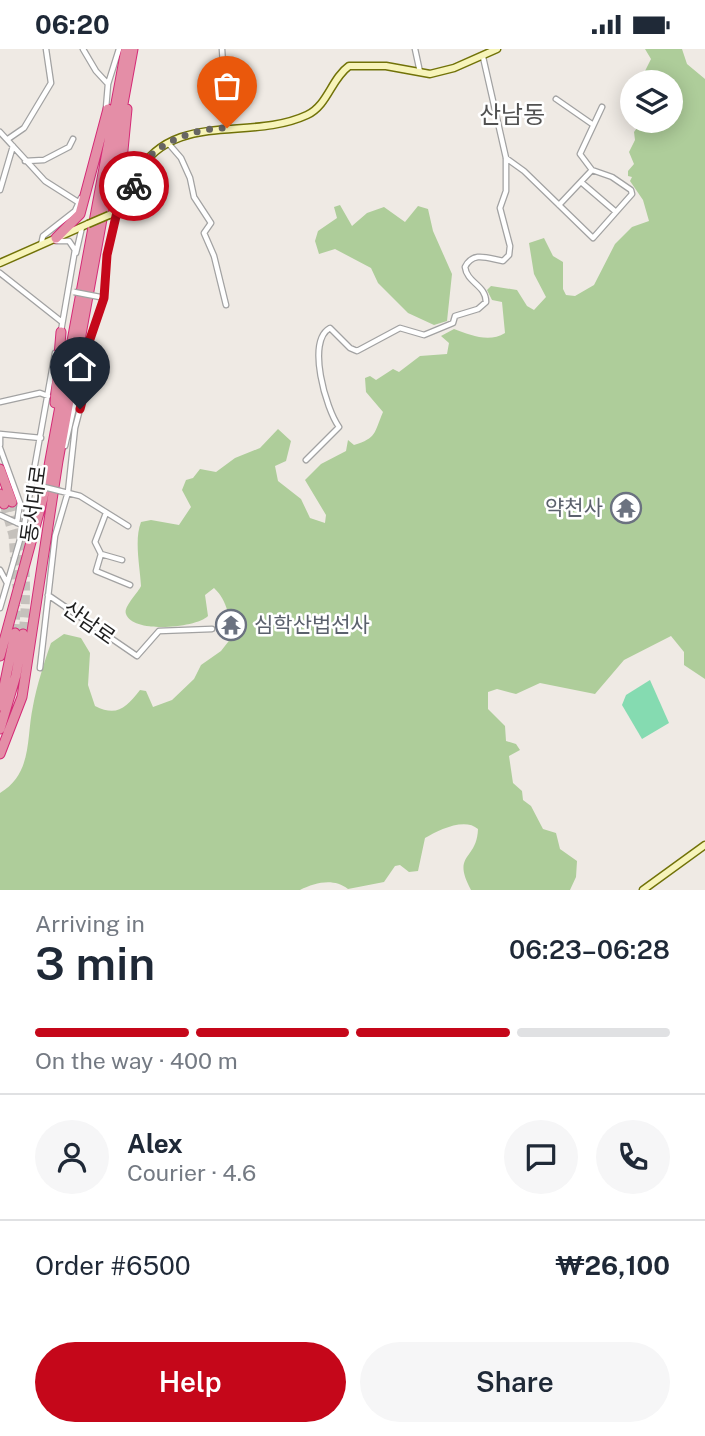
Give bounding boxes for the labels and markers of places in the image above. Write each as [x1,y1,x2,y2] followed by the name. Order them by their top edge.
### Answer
[197,56,257,128] pin
[50,337,110,409] pin
[609,491,643,525] temple icon: 약천사
[545,495,603,520] place label: 약천사
[214,608,248,642] temple icon: 심학산법선사
[254,612,370,637] place label: 심학산법선사

